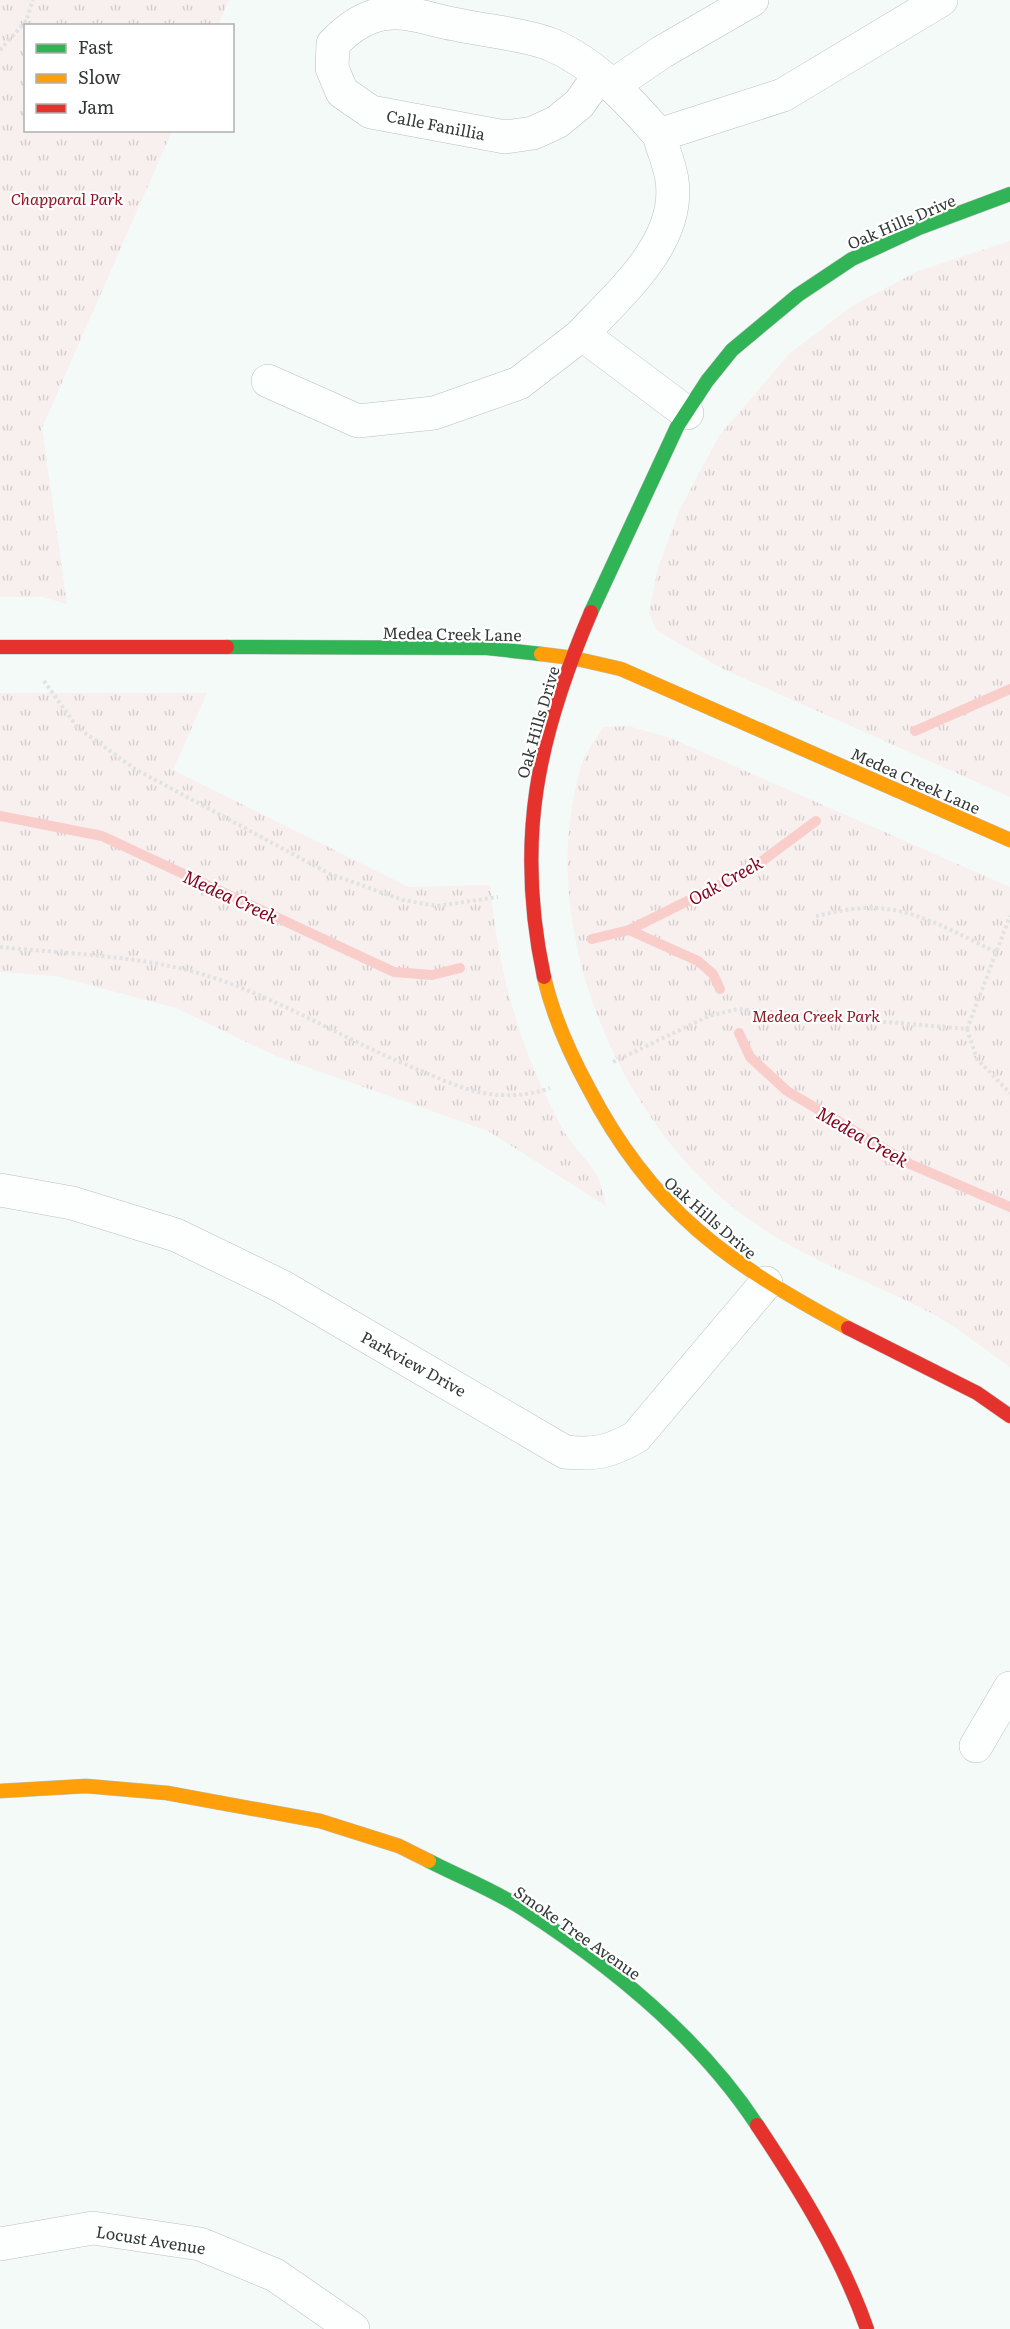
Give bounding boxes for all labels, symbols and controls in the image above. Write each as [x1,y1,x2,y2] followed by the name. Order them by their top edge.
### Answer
[24,24,234,132] legend
[78,33,114,60] text: Fast
[78,63,121,90] text: Slow
[78,93,114,120] text: Jam
[385,103,488,145] street label: Calle Fanillia
[11,186,123,210] park label: Chapparal Park
[843,187,959,255] street label: Oak Hills Drive
[382,620,522,646] street label: Medea Creek Lane
[510,663,564,781] street label: Oak Hills Drive
[848,741,984,819] street label: Medea Creek Lane
[683,848,767,912] water label: Oak Creek
[179,862,283,930] water label: Medea Creek
[752,1003,880,1027] park label: Medea Creek Park
[812,1099,914,1173] water label: Medea Creek
[659,1170,763,1264] street label: Oak Hills Drive
[357,1324,471,1402] street label: Parkview Drive
[510,1879,646,1985] street label: Smoke Tree Avenue
[94,2218,208,2260] street label: Locust Avenue

